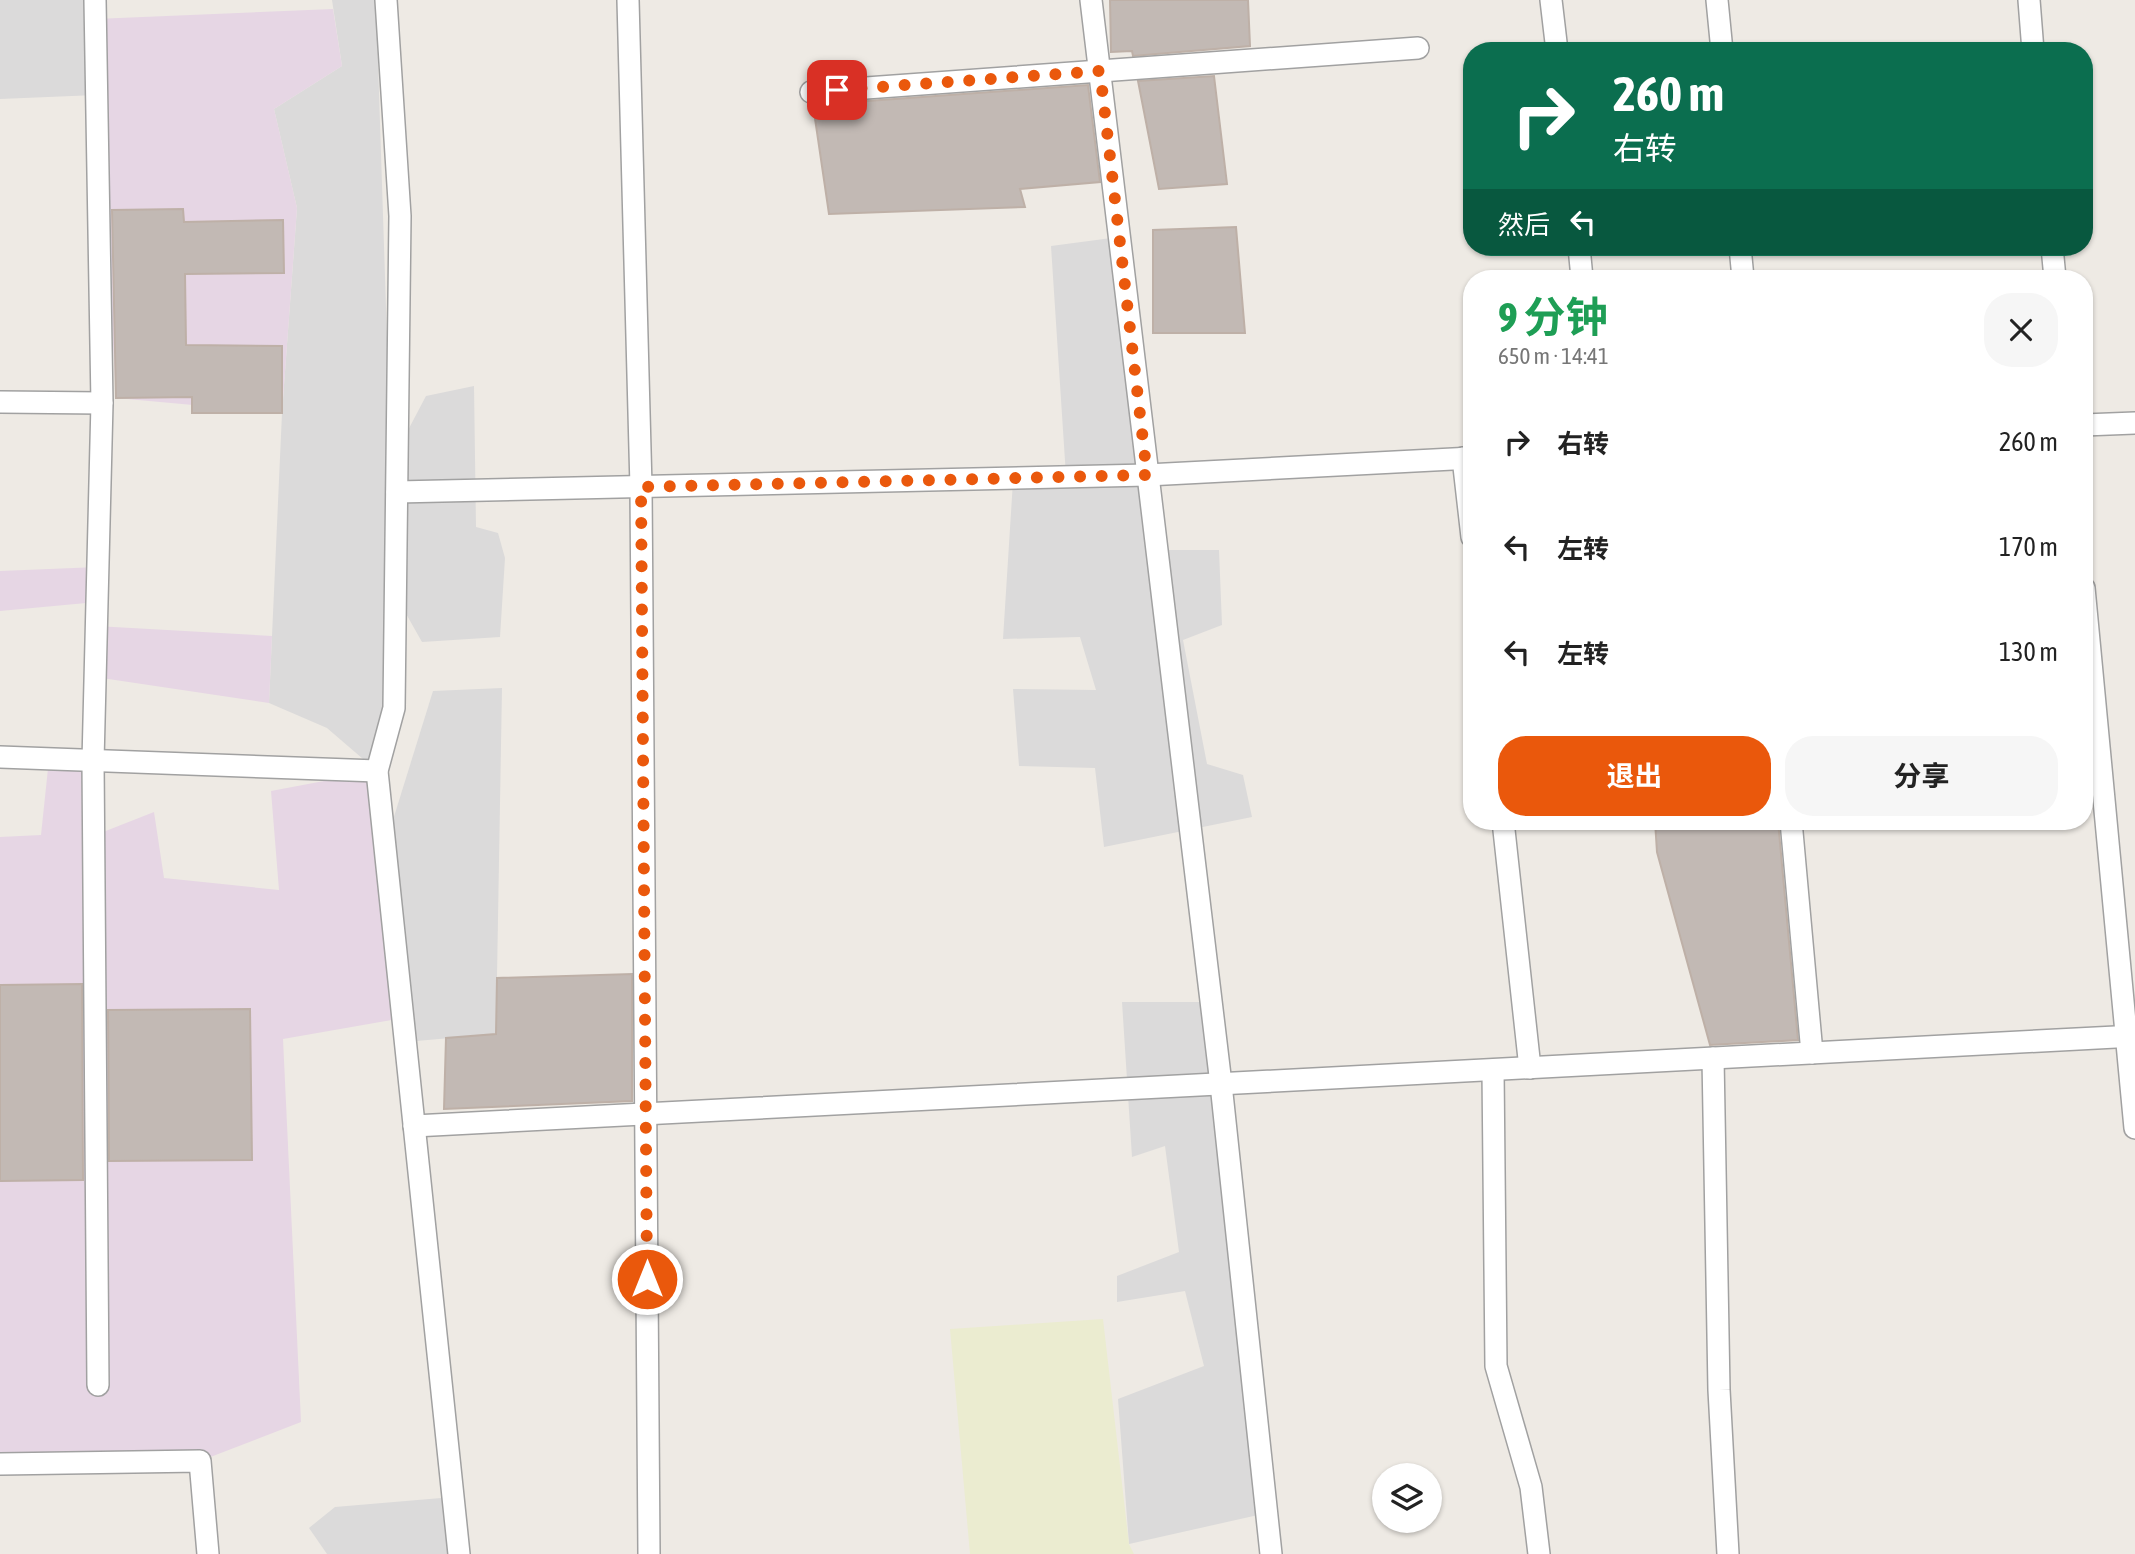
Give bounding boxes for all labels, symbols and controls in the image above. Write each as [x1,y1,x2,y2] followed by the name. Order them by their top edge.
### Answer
[807,60,867,120] pin
[1613,65,1724,121] text: 260 m
[1498,70,1589,161] icon: right
[818,71,856,109] icon: arrive
[1613,130,1677,167] text: 右转
[1564,203,1602,241] icon: left
[1498,210,1550,240] text: 然后
[1498,293,1608,341] text: 9 分钟
[1984,293,2058,367] button: close
[1498,343,1609,369] text: 650 m · 14:41
[1498,423,1536,461] icon: right
[1999,427,2058,457] text: 260 m
[1557,429,1609,459] text: 右转
[1498,528,1536,566] icon: left
[1999,532,2058,562] text: 170 m
[1557,534,1609,564] text: 左转
[1498,633,1536,671] icon: left
[1999,637,2058,667] text: 130 m
[1557,639,1609,669] text: 左转
[1498,736,1771,816] button: 退出
[1785,736,2058,816] button: 分享
[610,1242,684,1316] position arrow
[1372,1463,1442,1533] map controls
[1372,1463,1442,1533] button: layers

